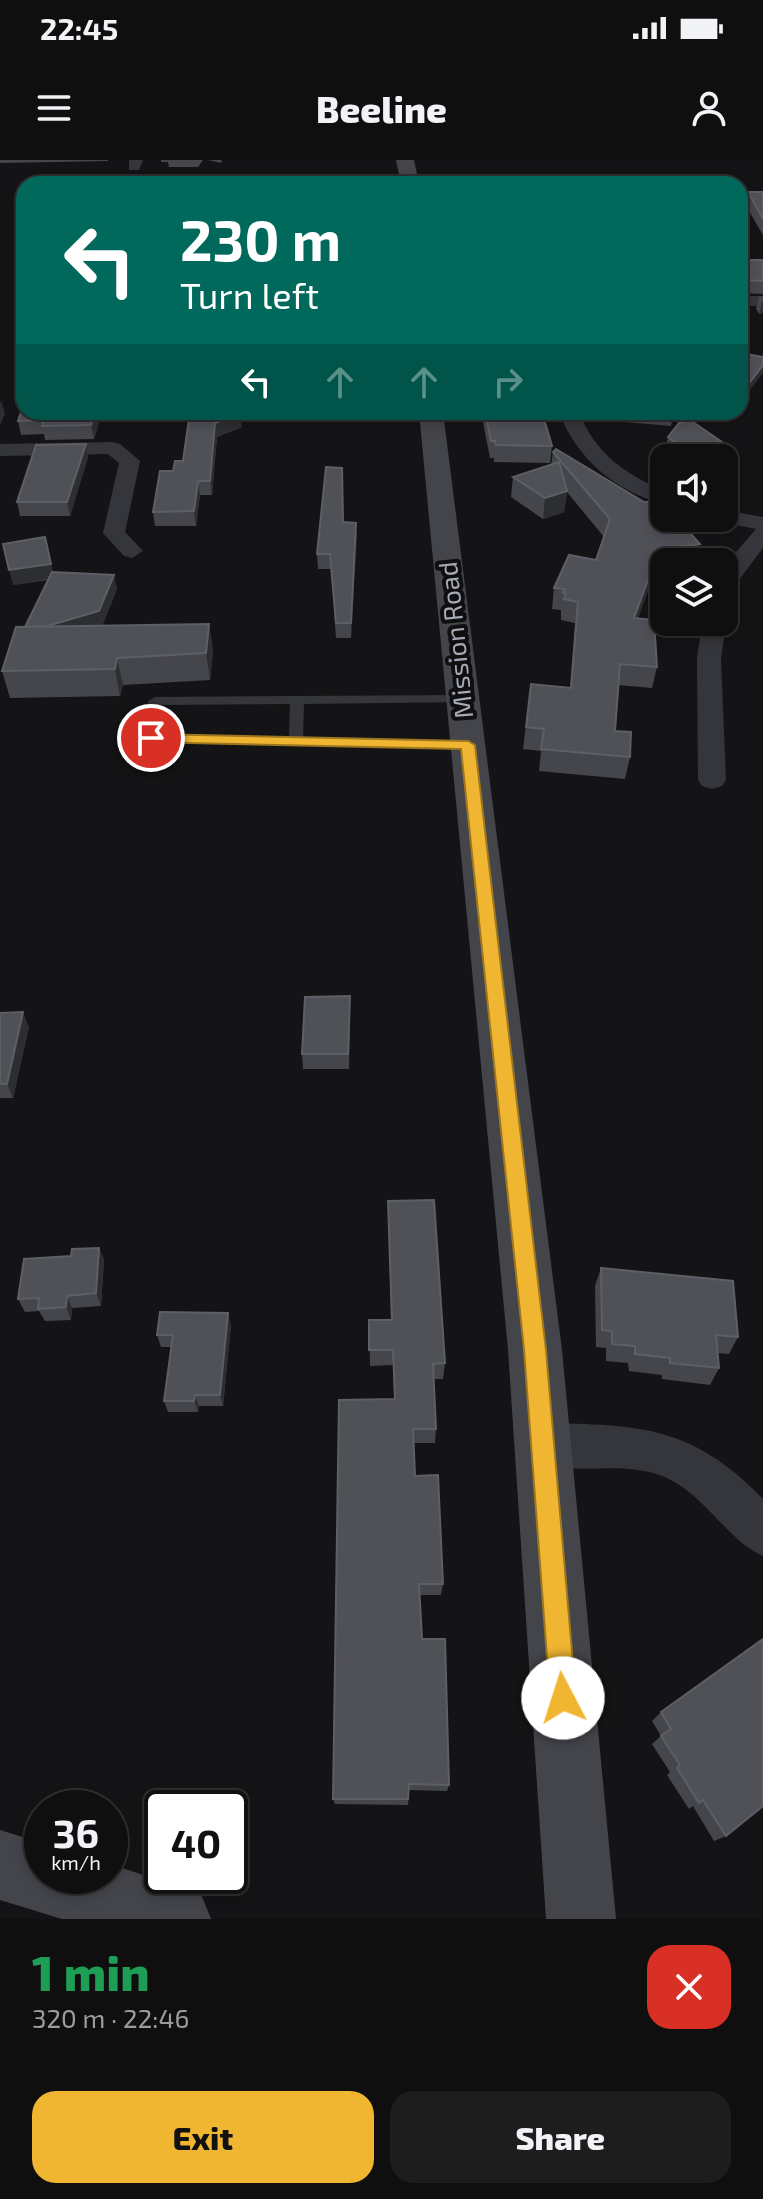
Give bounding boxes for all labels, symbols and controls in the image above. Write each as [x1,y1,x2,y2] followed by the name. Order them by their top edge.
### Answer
[40,10,118,46] text: 22:45
[32,86,76,130] icon: menu
[687,86,731,130] icon: person
[316,87,447,130] text: Beeline
[180,205,341,272] text: 230 m
[48,208,152,312] icon: left
[180,273,319,316] text: Turn left
[234,360,278,404] icon: left
[318,360,362,404] icon: ahead
[402,360,446,404] icon: ahead
[486,360,530,404] icon: right
[650,444,738,636] map controls
[650,444,738,532] button: sound
[650,548,738,636] button: layers
[431,560,478,720] street label: Mission Road
[117,704,185,772] pin
[129,716,173,760] icon: arrive
[521,1656,605,1740] position arrow
[144,1790,248,1894] speed limit sign: 40
[53,1808,99,1856] text: 36
[51,1850,101,1874] text: km/h
[32,1943,150,2001] text: 1 min
[647,1945,731,2029] button: close
[32,2002,189,2033] text: 320 m · 22:46
[32,2091,374,2183] button: Exit
[390,2091,731,2183] button: Share

